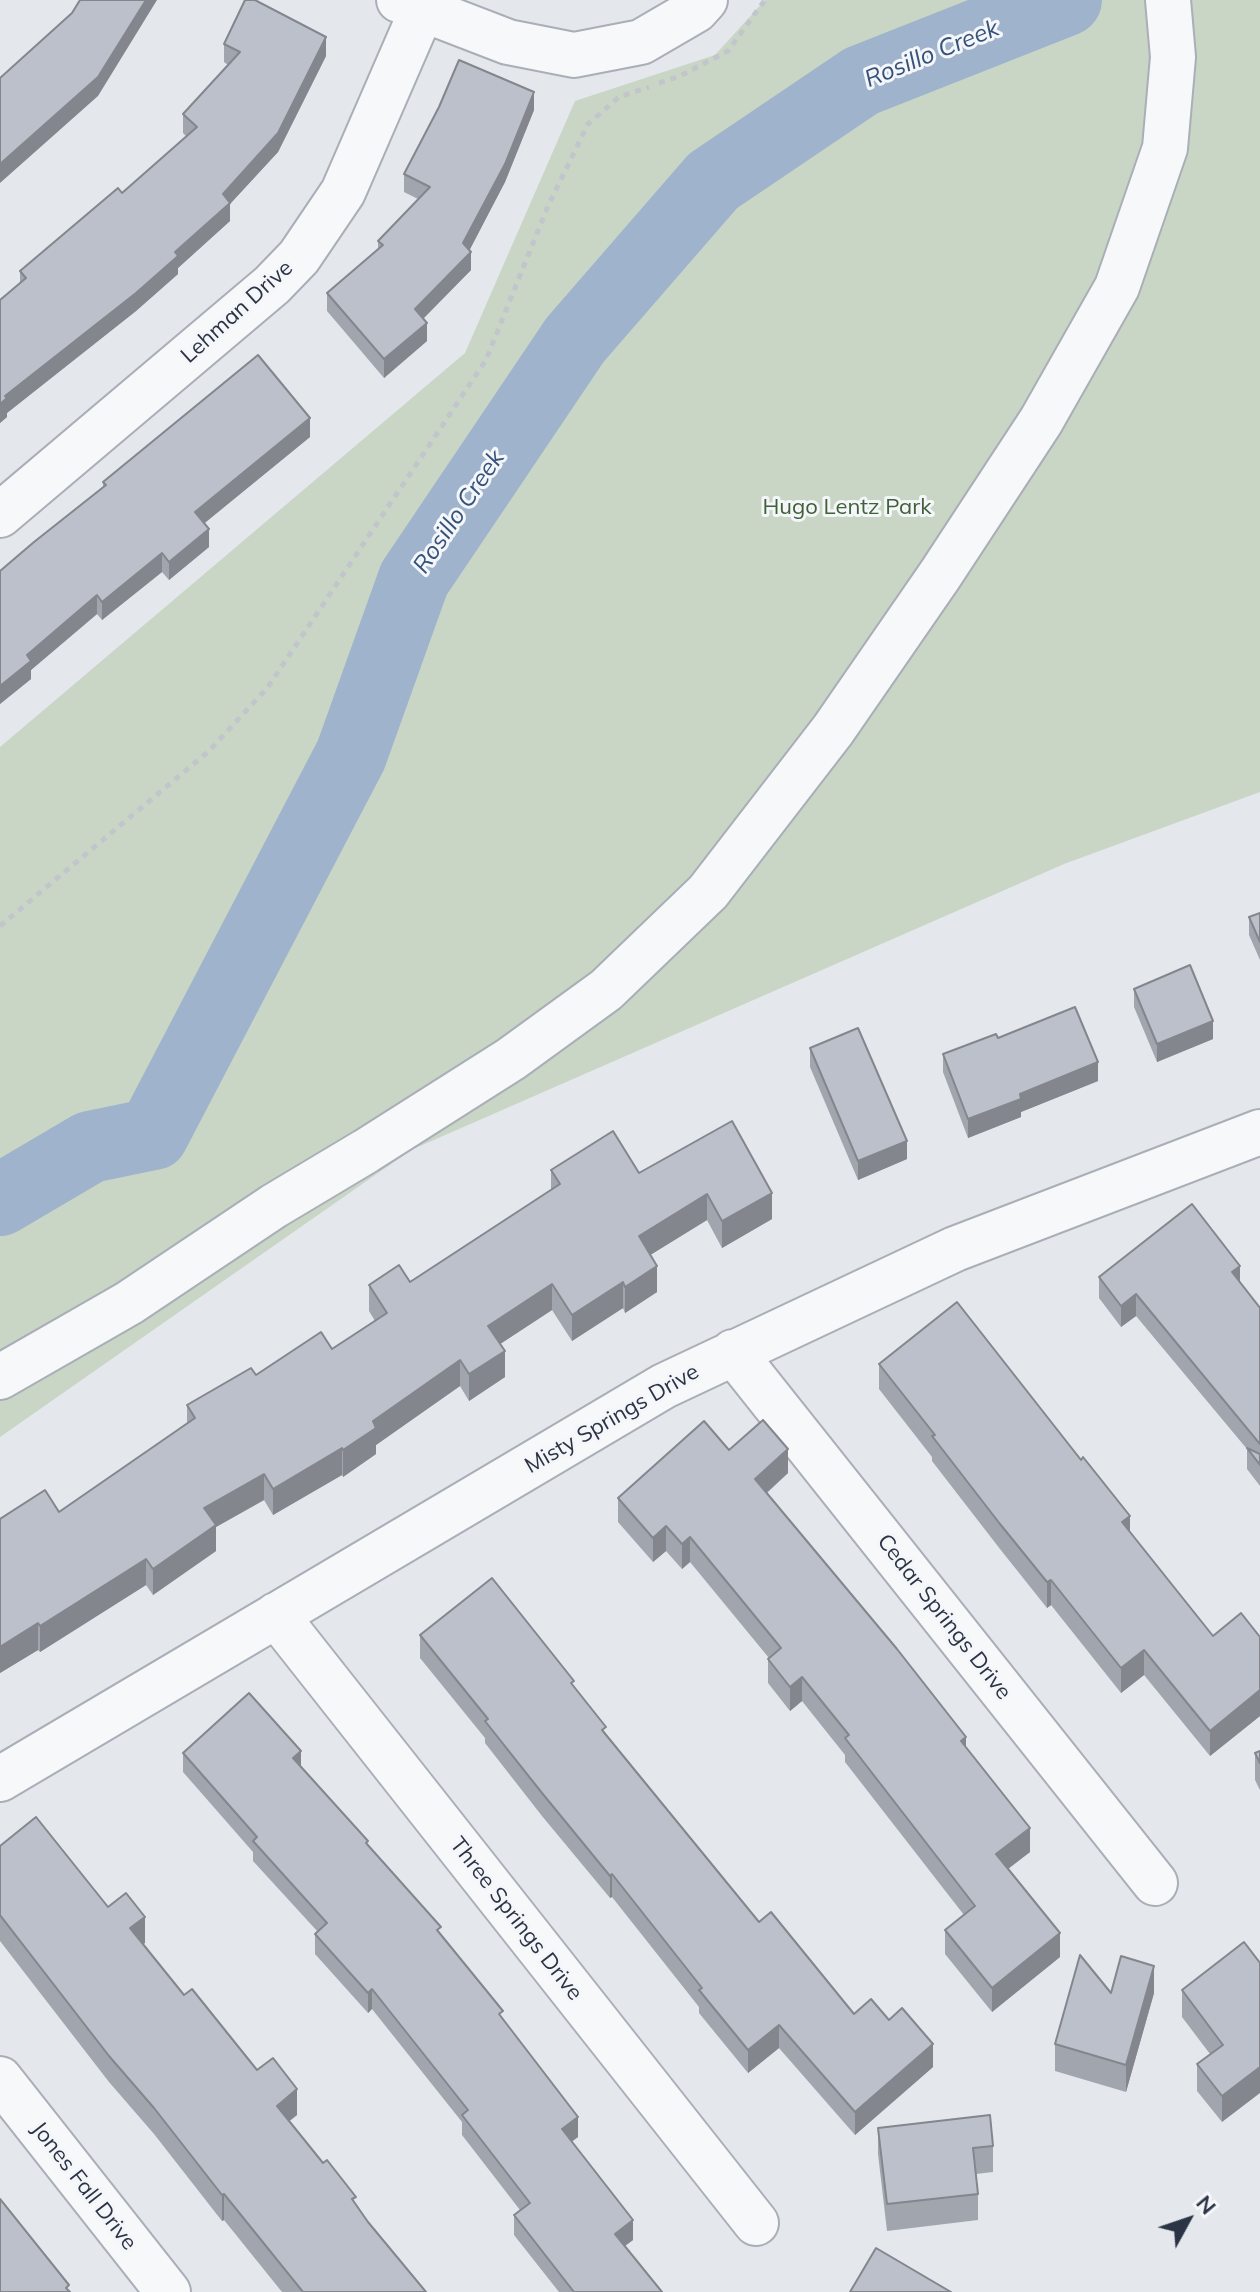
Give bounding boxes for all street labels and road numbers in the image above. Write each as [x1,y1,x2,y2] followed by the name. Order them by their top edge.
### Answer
[176,255,298,369] street label: Lehman Drive
[520,1359,704,1479] street label: Misty Springs Drive
[871,1529,1017,1705] street label: Cedar Springs Drive
[444,1832,588,2006] street label: Three Springs Drive
[26,2116,142,2256] street label: Jones Fall Drive

